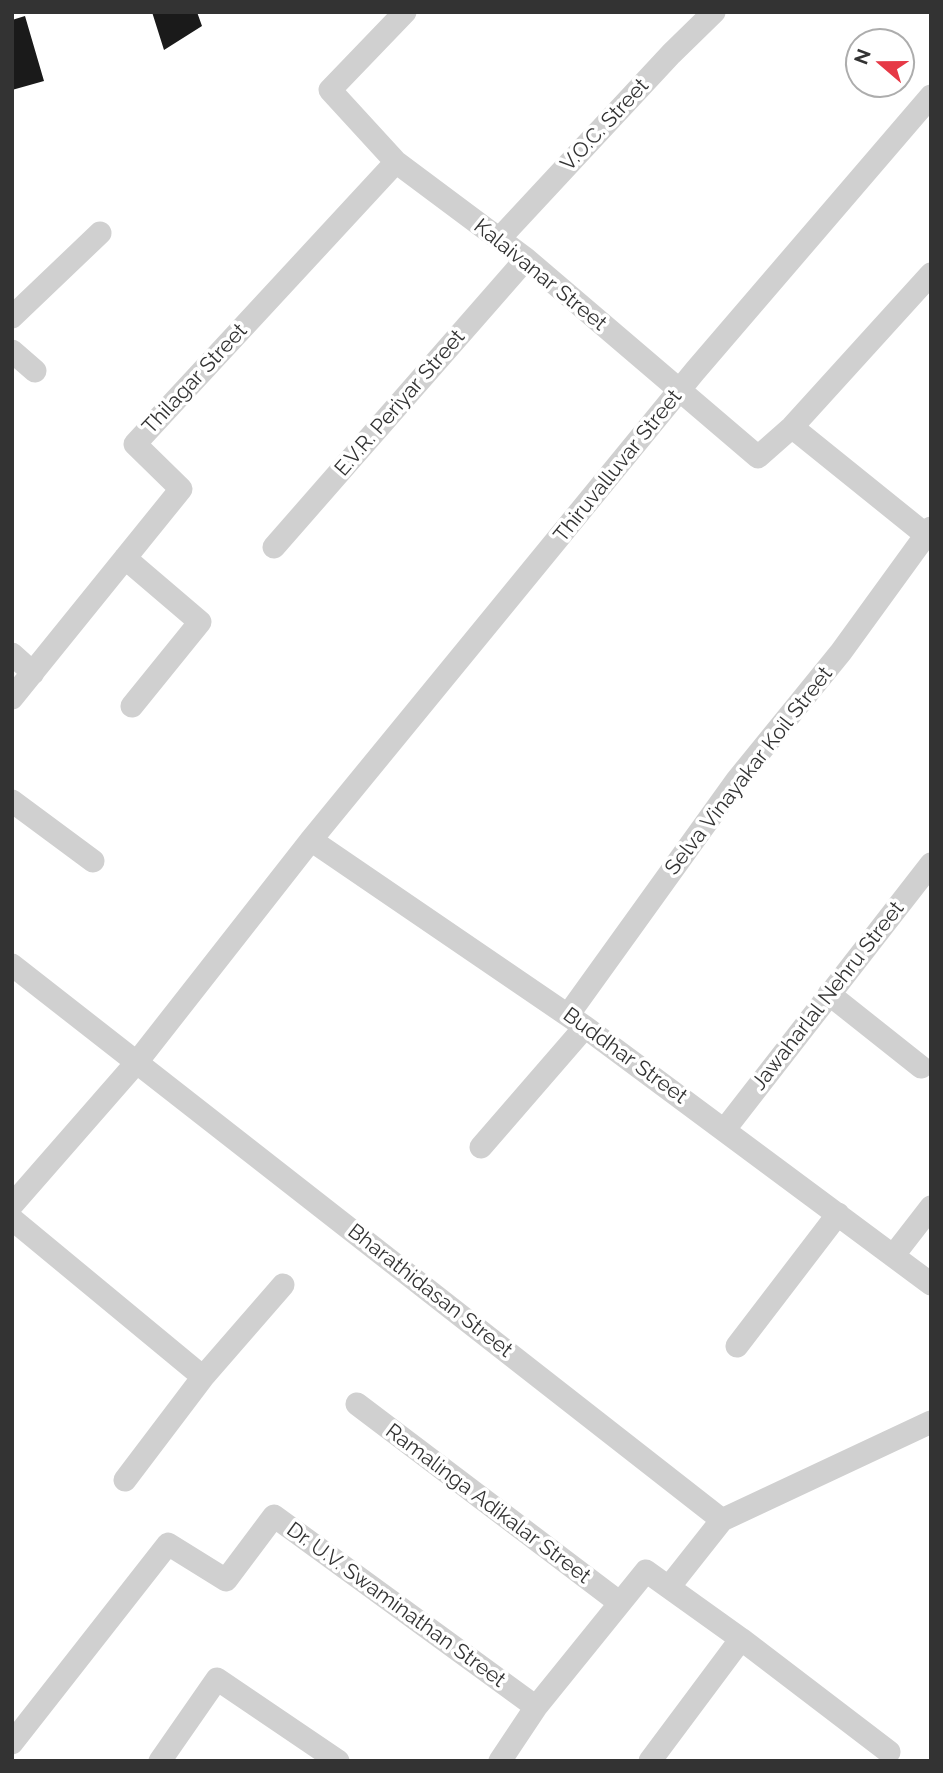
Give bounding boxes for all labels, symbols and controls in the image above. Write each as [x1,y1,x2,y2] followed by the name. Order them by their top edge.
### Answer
[845,28,915,98] north arrow
[849,46,875,67] text: N
[556,73,654,177] street label: V.O.C. Street
[468,214,612,336] street label: Kalaivanar Street
[137,318,253,440] street label: Thilagar Street
[330,325,470,481] street label: E.V.R. Periyar Street
[549,385,687,547] street label: Thiruvalluvar Street
[660,662,838,880] street label: Selva Vinayakar Koil Street
[746,897,910,1095] street label: Jawaharlal Nehru Street
[558,1003,692,1109] street label: Buddhar Street
[343,1219,517,1363] street label: Bharathidasan Street
[381,1419,595,1589] street label: Ramalinga Adikalar Street
[282,1517,510,1693] street label: Dr. U.V. Swaminathan Street

